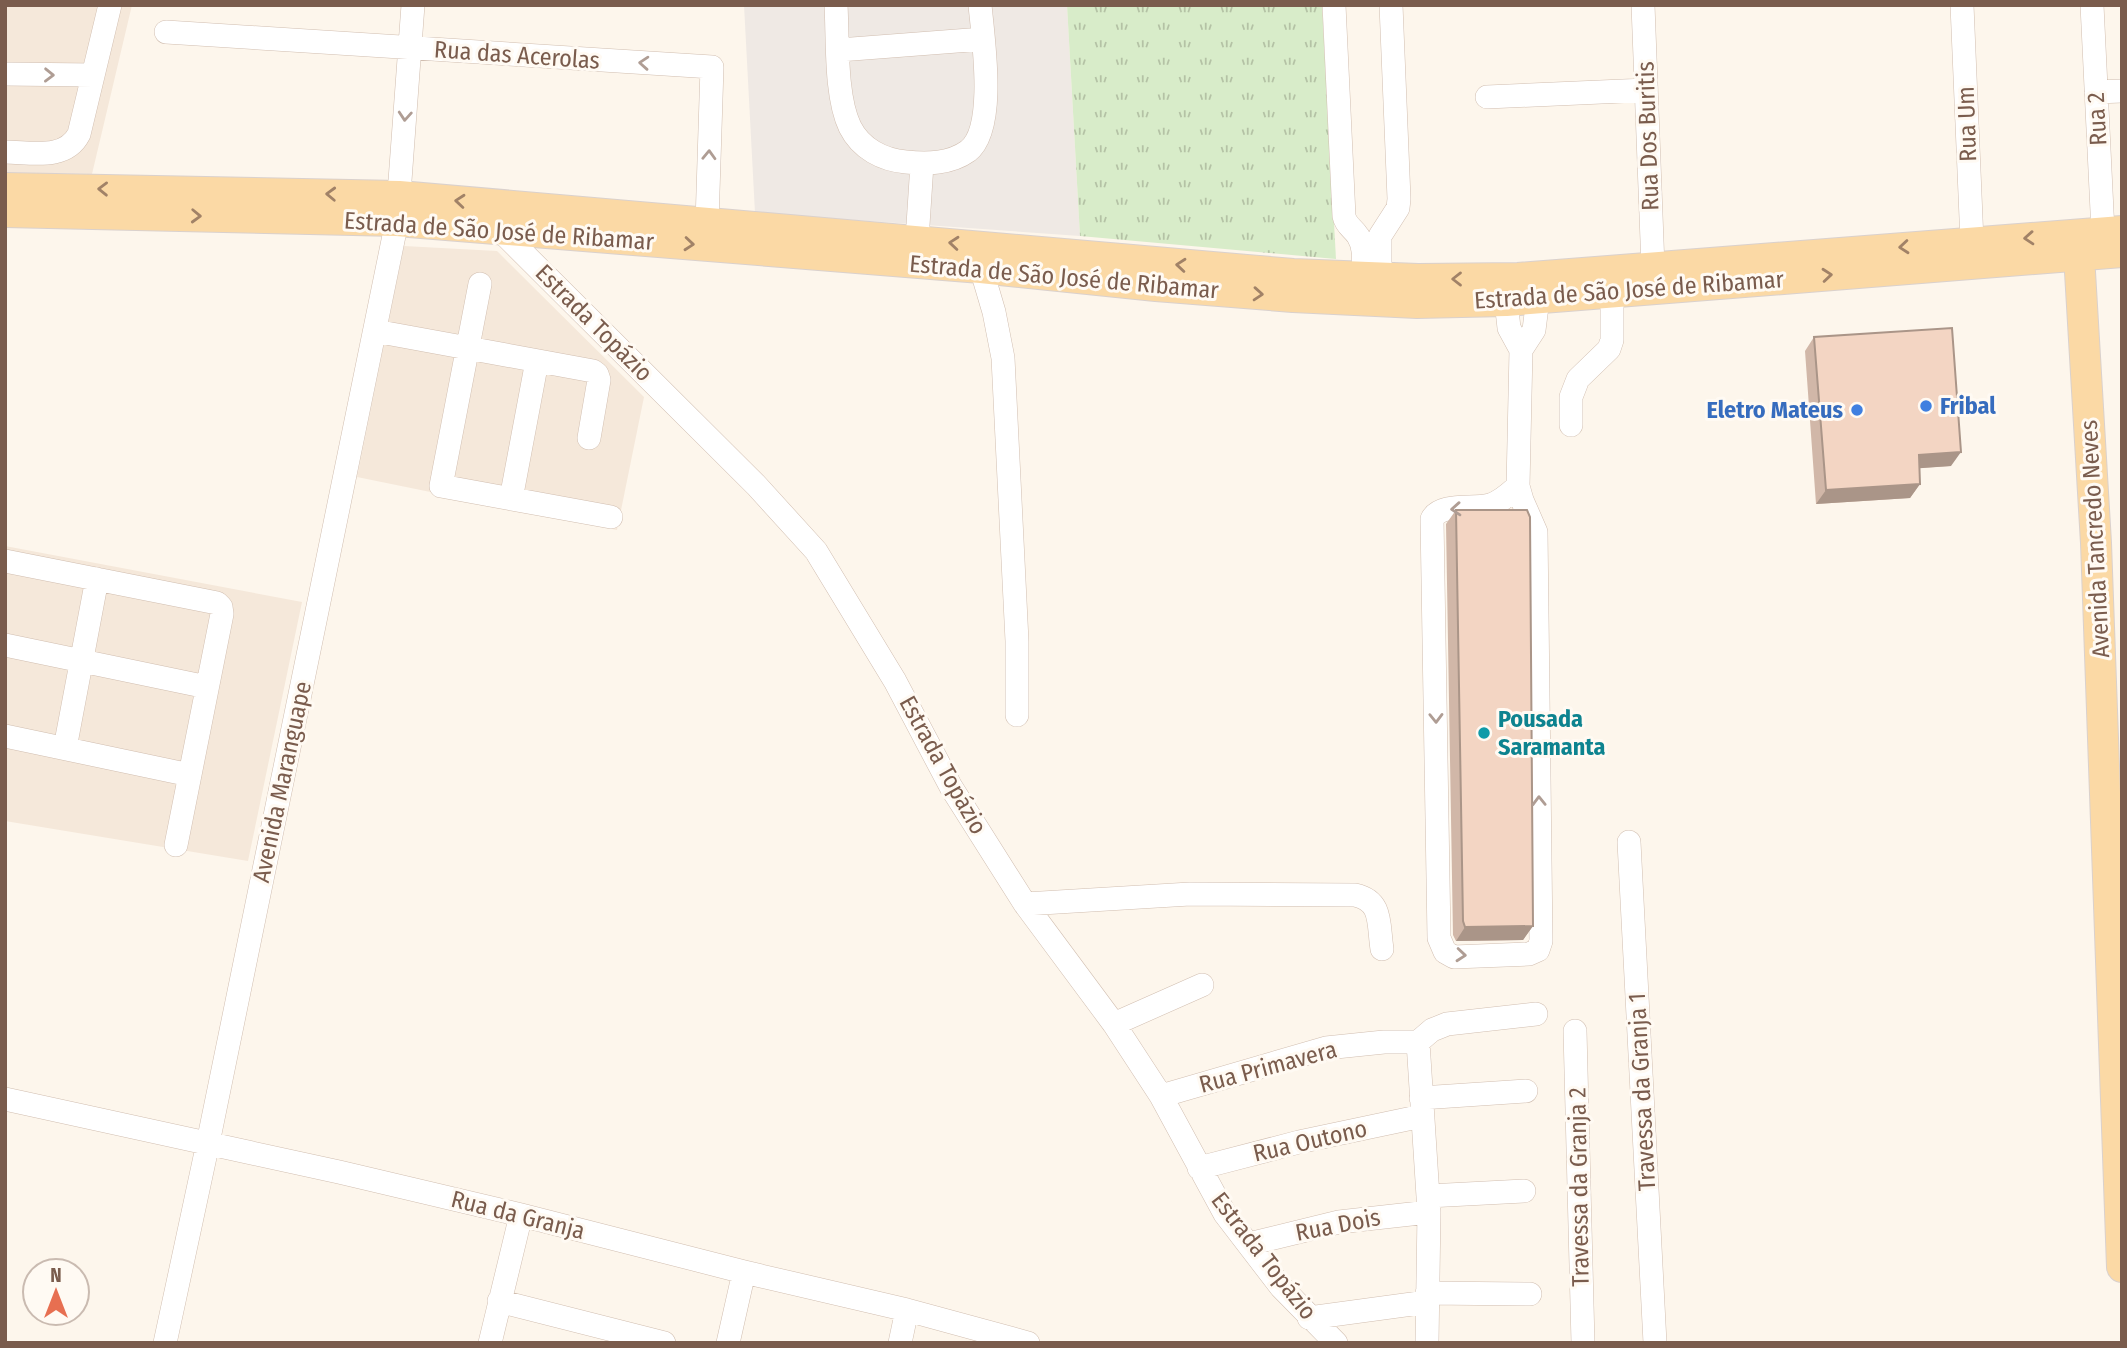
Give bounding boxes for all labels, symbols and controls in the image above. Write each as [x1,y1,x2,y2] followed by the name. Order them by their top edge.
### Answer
[433,35,601,75] street label: Rua das Acerolas
[638,55,649,70] one-way arrow
[1631,61,1665,211] street label: Rua Dos Buritis
[44,67,55,82] one-way arrow
[1952,86,1982,162] street label: Rua Um
[2082,91,2112,147] street label: Rua 2
[398,111,413,122] one-way arrow
[702,149,717,160] one-way arrow
[98,181,108,197] one-way arrow
[325,187,336,202] one-way arrow
[455,194,466,209] one-way arrow
[343,206,655,256] street label: Estrada de São José de Ribamar
[191,209,202,224] one-way arrow
[2023,230,2034,245] one-way arrow
[684,236,695,251] one-way arrow
[948,236,959,251] one-way arrow
[1898,239,1909,254] one-way arrow
[908,250,1220,305] street label: Estrada de São José de Ribamar
[1175,258,1186,273] one-way arrow
[530,259,658,387] street label: Estrada Topázio
[1473,265,1785,315] street label: Estrada de São José de Ribamar
[1822,268,1833,283] one-way arrow
[1451,271,1461,287] one-way arrow
[1252,286,1263,301] one-way arrow
[1940,392,1996,420] place label: Fribal
[1707,396,1843,424] place label: Eletro Mateus
[1918,398,1934,414] marker: Fribal
[1849,402,1865,418] marker: Eletro Mateus
[2075,419,2115,659] street label: Avenida Tancredo Neves
[1451,501,1462,516] one-way arrow
[247,679,317,885] street label: Avenida Maranguape
[893,691,993,839] street label: Estrada Topázio
[1498,705,1605,761] place label: Pousada Saramanta
[1428,713,1443,724] one-way arrow
[1476,725,1492,741] marker: Pousada Saramanta
[1532,796,1547,807] one-way arrow
[1456,947,1467,962] one-way arrow
[1623,992,1661,1192] street label: Travessa da Granja 1
[1196,1035,1340,1099] street label: Rua Primavera
[1563,1087,1595,1287] street label: Travessa da Granja 2
[1250,1114,1370,1168] street label: Rua Outono
[448,1185,588,1245] street label: Rua da Granja
[1206,1187,1322,1325] street label: Estrada Topázio
[1293,1203,1383,1247] street label: Rua Dois
[21,1257,91,1327] north arrow
[50,1264,62,1287] text: N

